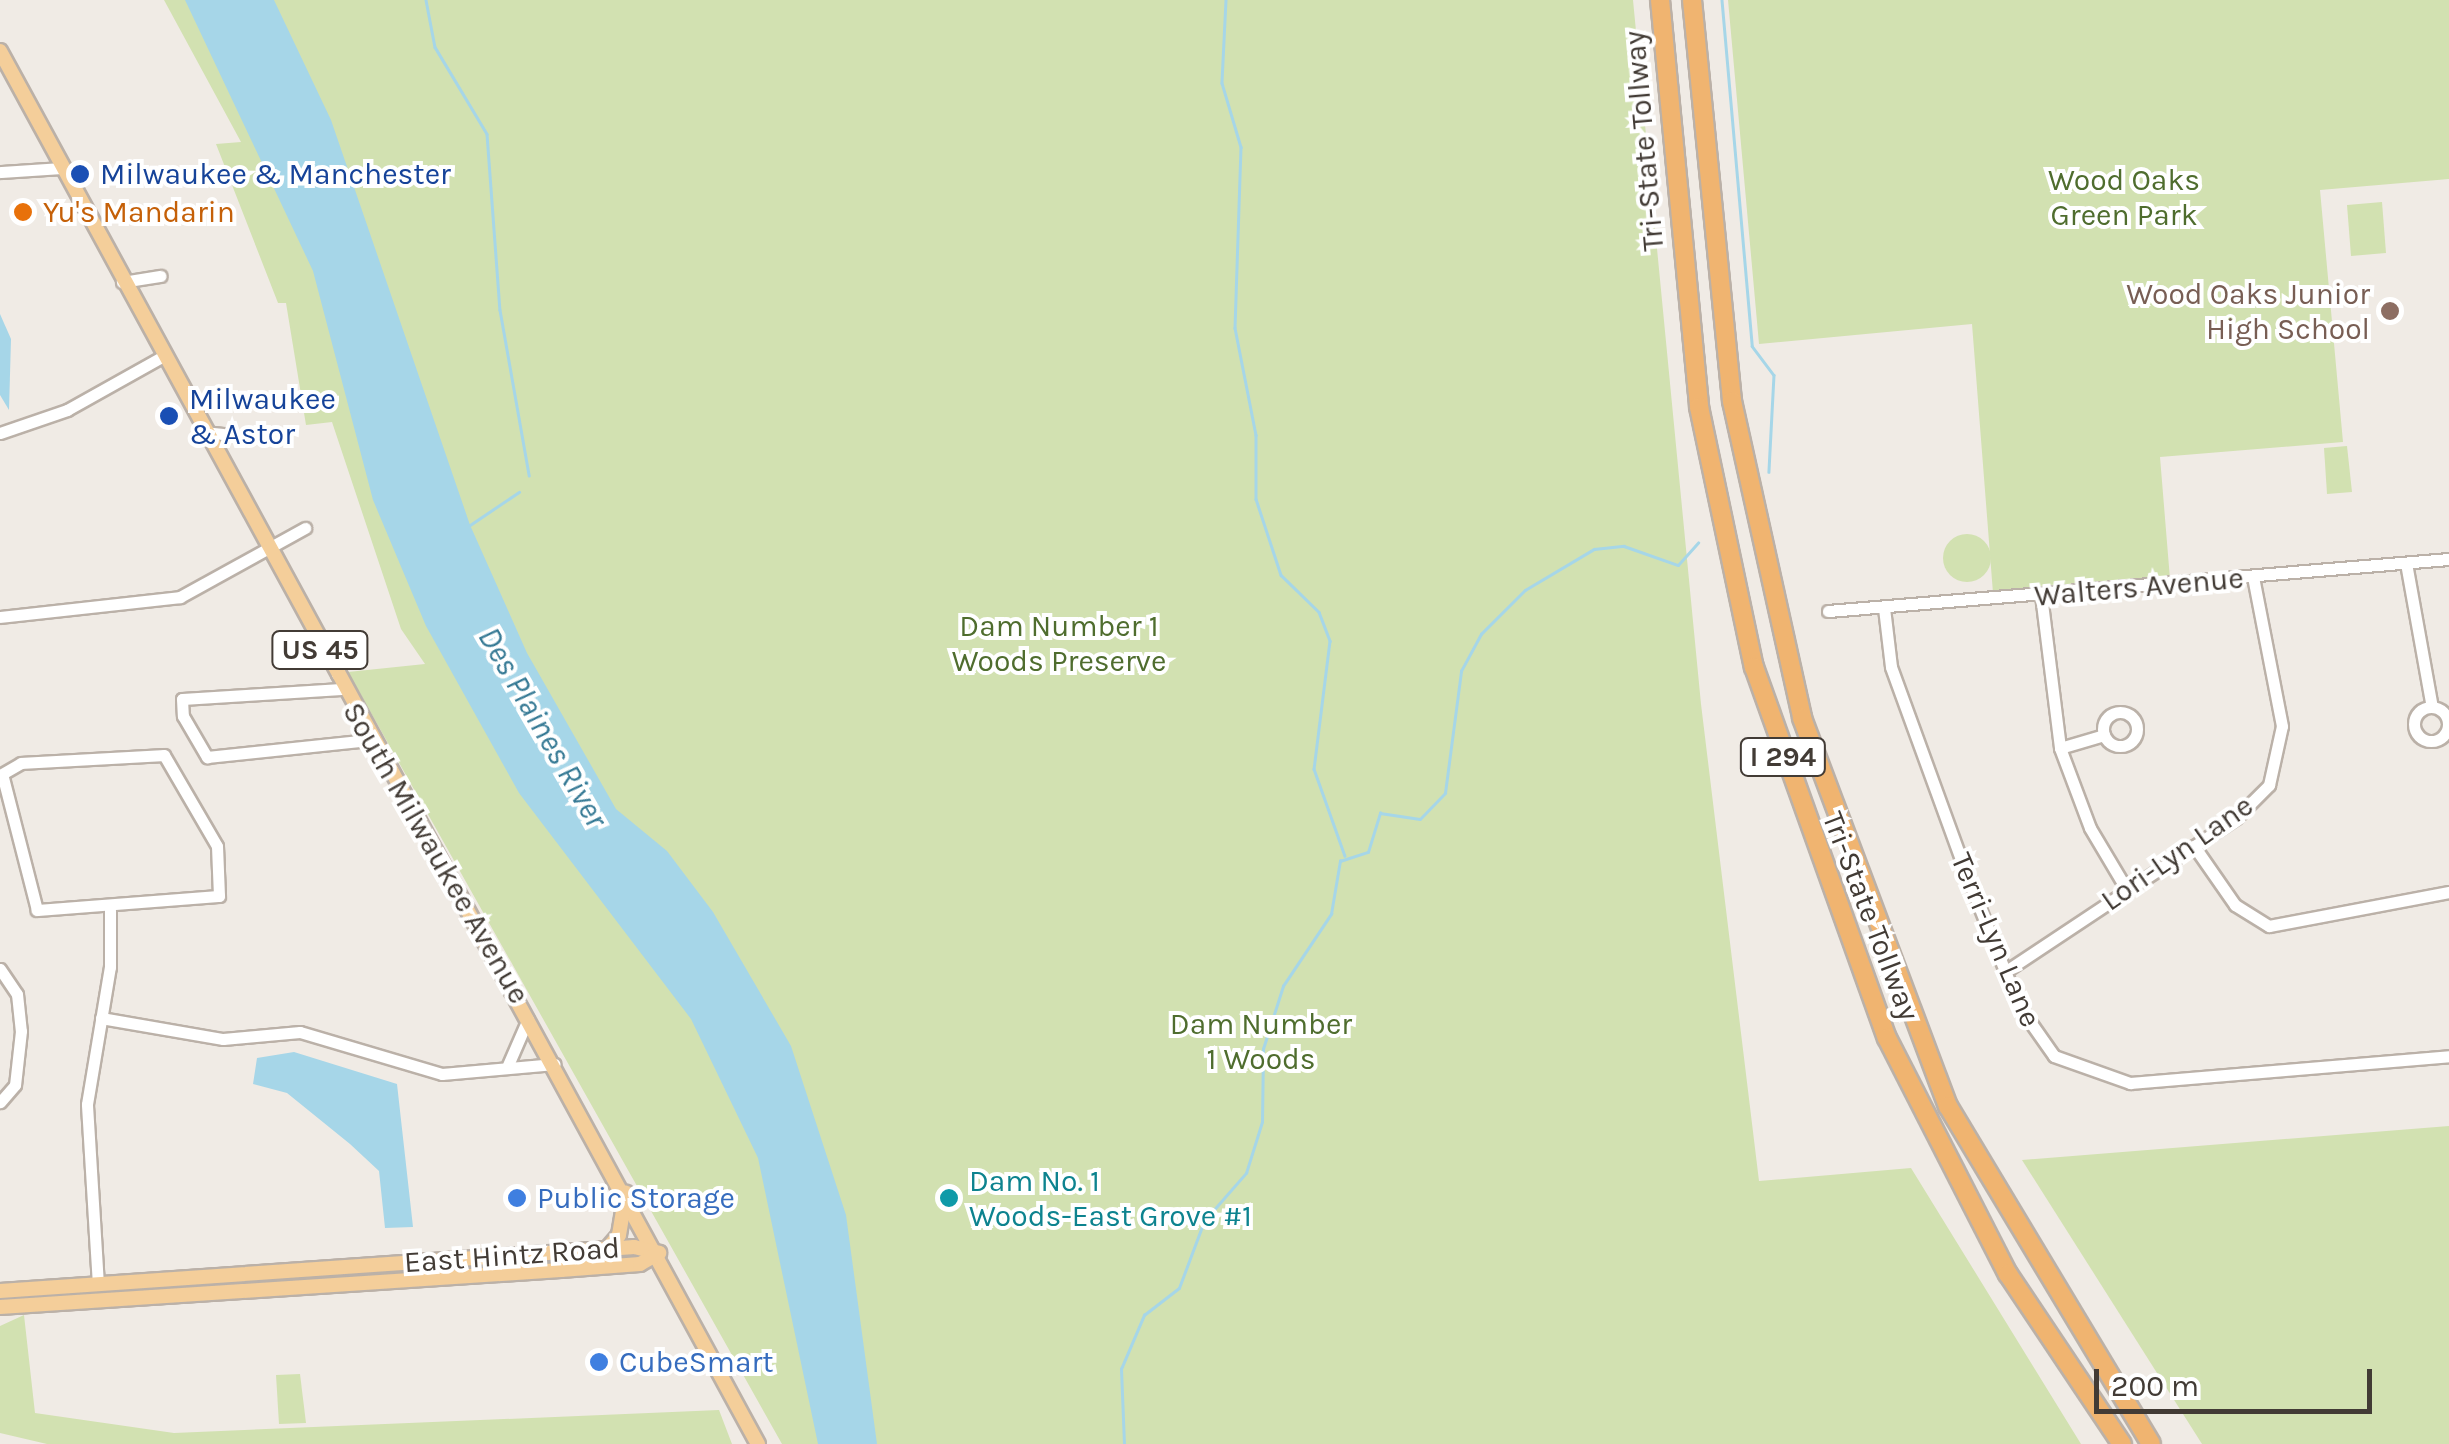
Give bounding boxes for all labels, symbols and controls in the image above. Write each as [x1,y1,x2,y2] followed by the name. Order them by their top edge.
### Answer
[1616,29,1672,253] street label: Tri-State Tollway
[100,156,451,192] place label: Milwaukee & Manchester
[2048,162,2200,232] park label: Wood Oaks Green Park
[69,163,91,185] marker: Milwaukee & Manchester
[43,194,235,230] place label: Yu's Mandarin
[12,201,34,223] marker: Yu's Mandarin
[2126,276,2370,346] place label: Wood Oaks Junior High School
[2379,300,2401,322] marker: Wood Oaks Junior High School
[189,381,336,452] place label: Milwaukee & Astor
[158,405,180,427] marker: Milwaukee & Astor
[2033,560,2245,614] street label: Walters Avenue
[952,608,1166,678] park label: Dam Number 1 Woods Preserve
[469,621,615,835] water label: Des Plaines River
[270,627,370,673] road number: US 45
[335,696,537,1010] street label: South Milwaukee Avenue
[1738,734,1828,780] road number: I 294
[2094,787,2260,919] street label: Lori-Lyn Lane
[1815,806,1927,1026] street label: Tri-State Tollway
[1943,848,2049,1032] street label: Terri-Lyn Lane
[1170,1006,1352,1076] park label: Dam Number 1 Woods
[969,1163,1252,1234] place label: Dam No. 1 Woods-East Grove #1
[537,1180,735,1216] place label: Public Storage
[506,1187,528,1209] marker: Public Storage
[938,1187,960,1209] marker: Dam No. 1 Woods-East Grove #1
[403,1229,621,1281] street label: East Hintz Road
[619,1344,774,1380] place label: CubeSmart
[2099,1349,2376,1411] scale bar
[588,1351,610,1373] marker: CubeSmart
[2111,1368,2199,1404] text: 200 m

